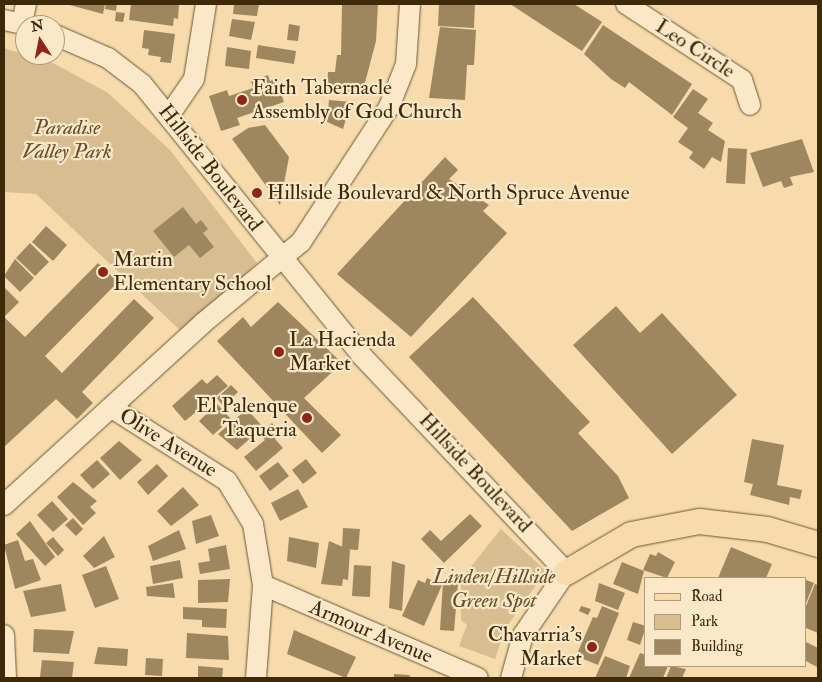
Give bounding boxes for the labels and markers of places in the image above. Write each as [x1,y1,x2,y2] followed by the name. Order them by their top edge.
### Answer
[252,75,462,125] place label: Faith Tabernacle Assembly of God Church
[236,94,248,106] marker: Faith Tabernacle Assembly of God Church
[267,180,629,206] place label: Hillside Boulevard & North Spruce Avenue
[251,187,263,199] marker: Hillside Boulevard & North Spruce Avenue
[113,247,271,297] place label: Martin Elementary School
[97,266,109,278] marker: Martin Elementary School
[289,327,396,377] place label: La Hacienda Market
[273,346,285,358] marker: La Hacienda Market
[196,393,297,443] place label: El Palenque Taqueria
[301,412,313,424] marker: El Palenque Taqueria
[488,622,582,672] place label: Chavarria's Market
[586,641,598,653] marker: Chavarria's Market

